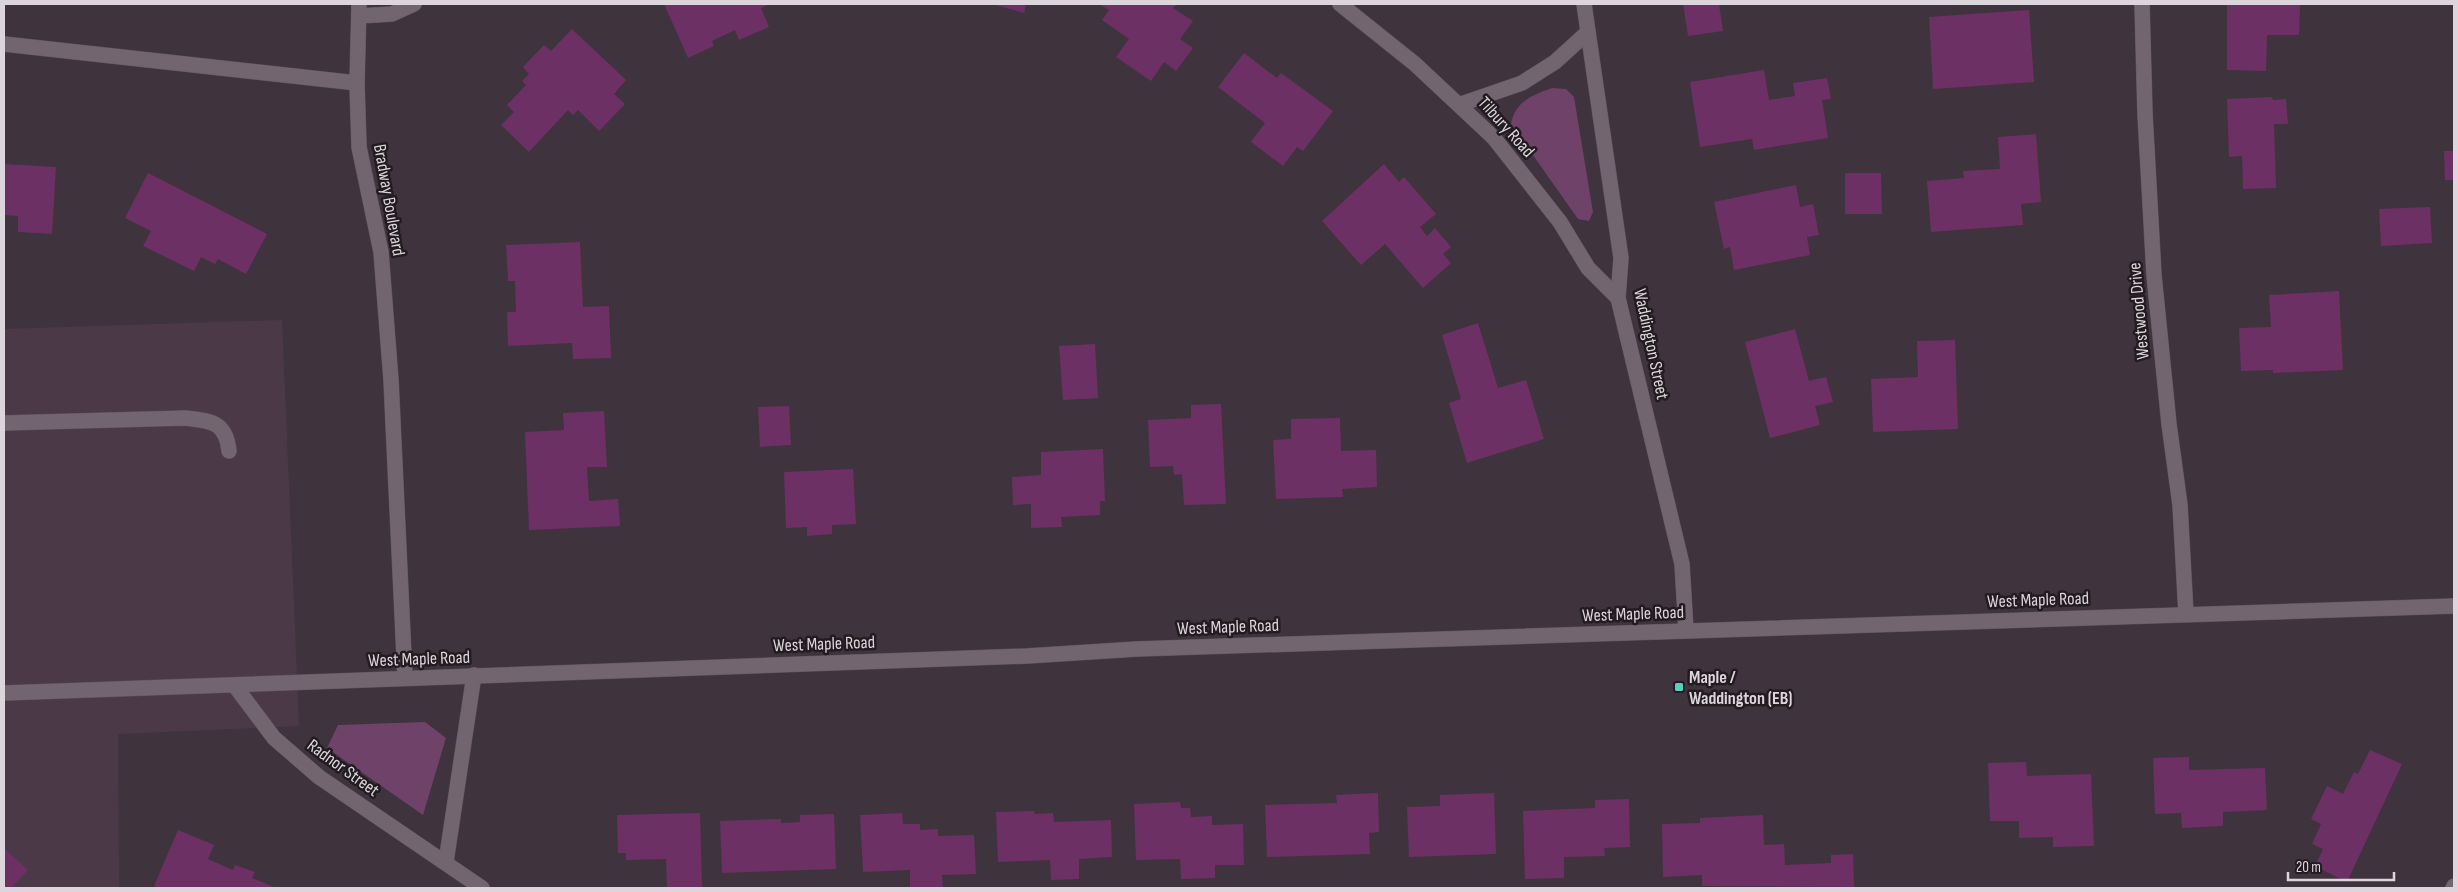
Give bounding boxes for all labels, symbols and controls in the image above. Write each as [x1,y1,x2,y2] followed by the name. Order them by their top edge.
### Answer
[1473,92,1539,162] street label: Tilbury Road
[369,142,409,258] street label: Bradway Boulevard
[2124,262,2154,360] street label: Westwood Drive
[1629,287,1673,402] street label: Waddington Street
[1987,588,2089,612] street label: West Maple Road
[1582,602,1684,626] street label: West Maple Road
[1177,615,1279,639] street label: West Maple Road
[773,632,875,656] street label: West Maple Road
[368,647,470,671] street label: West Maple Road
[1689,667,1793,709] place label: Maple / Waddington (EB)
[1673,681,1685,693] marker: Maple / Waddington (EB)
[303,735,383,801] street label: Radnor Street
[2288,850,2394,882] scale bar
[2296,858,2321,877] text: 20 m

